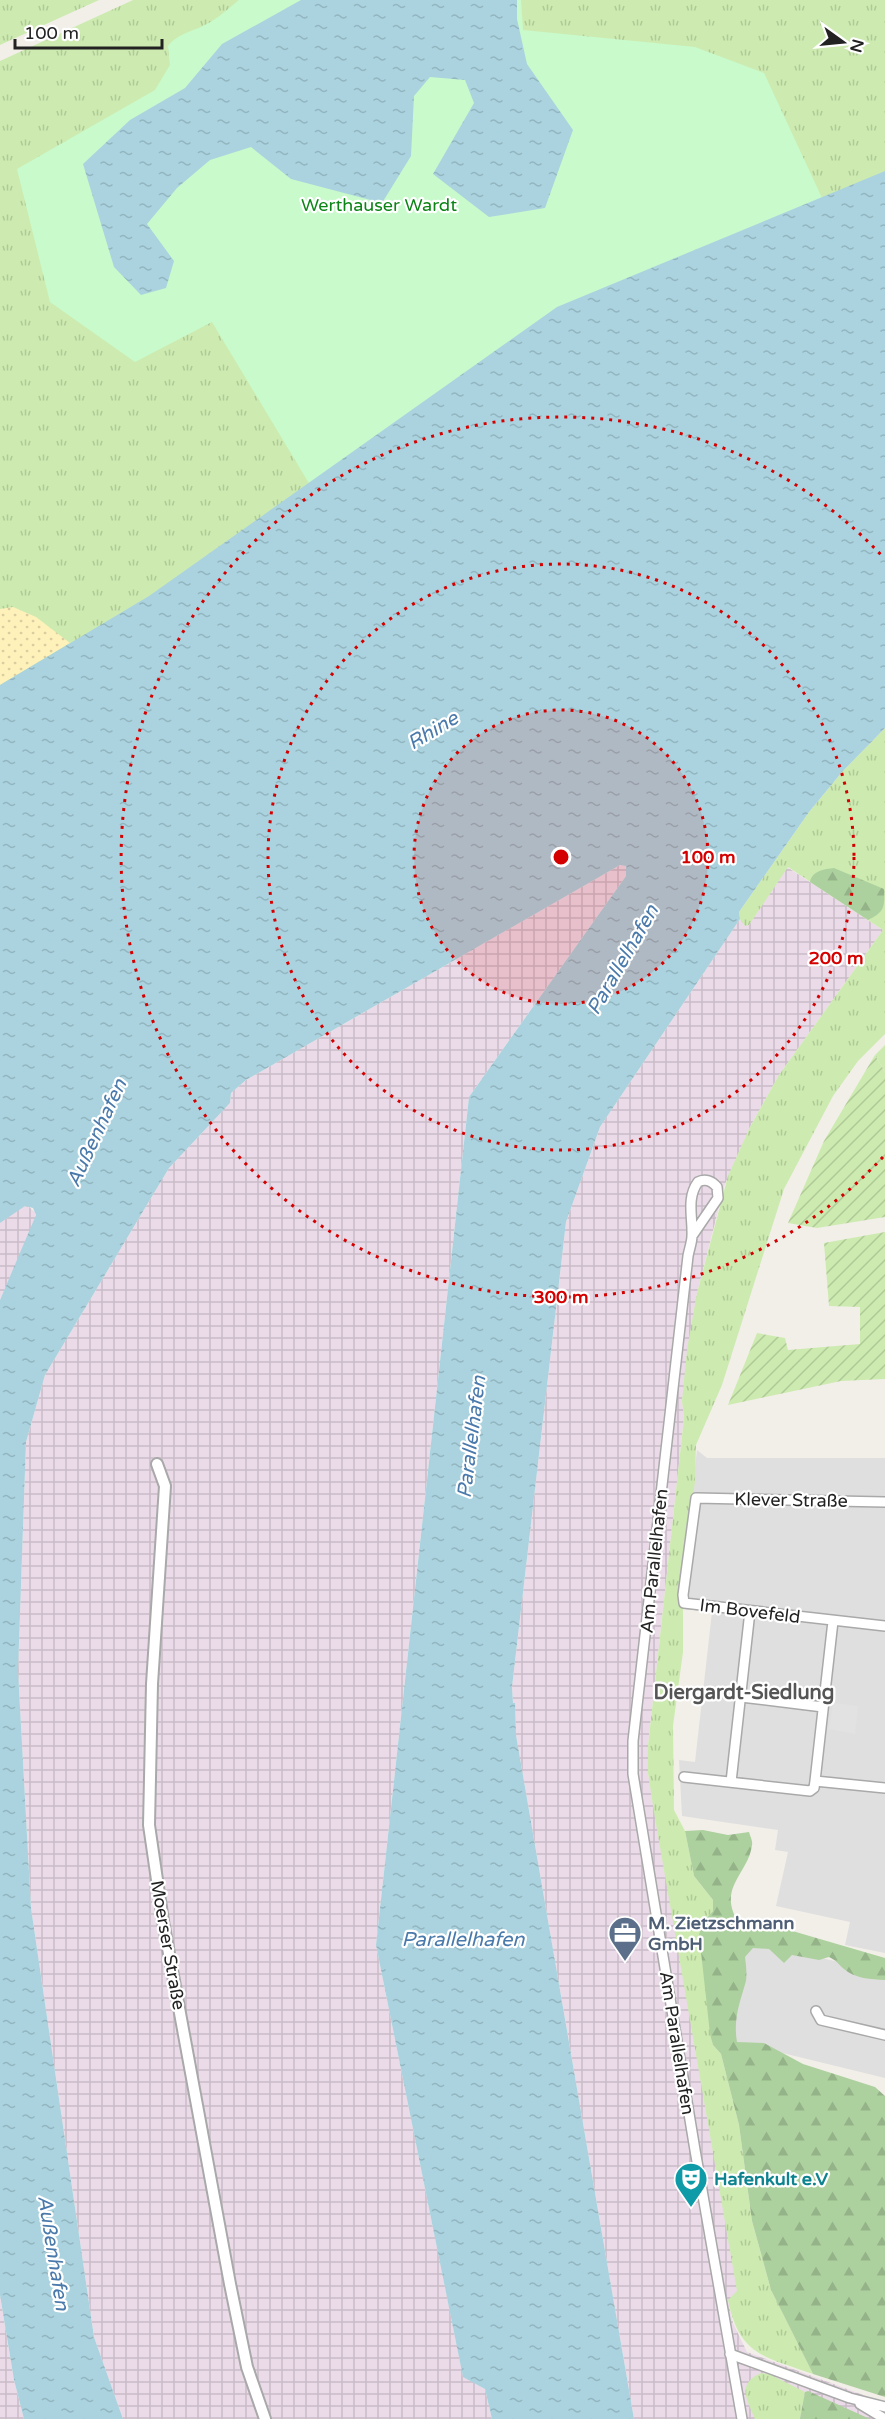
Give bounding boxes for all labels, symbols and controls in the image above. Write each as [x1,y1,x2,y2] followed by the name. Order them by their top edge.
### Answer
[15,12,162,50] scale bar
[813,12,873,72] north arrow
[24,22,79,44] text: 100 m
[845,37,868,54] text: N
[301,194,457,216] park label: Werthauser Wardt
[403,706,464,755] water label: Rhine
[680,846,736,868] text: 100 m
[551,847,571,867] centre of rings
[582,900,665,1019] water label: Parallelhafen
[808,947,864,969] text: 200 m
[62,1075,133,1191] water label: Außenhafen
[533,1286,589,1308] text: 300 m
[453,1374,492,1500] water label: Parallelhafen
[635,1488,673,1634] street label: Am Parallelhafen
[734,1488,848,1512] street label: Klever Straße
[698,1594,802,1628] street label: Im Bovefeld
[654,1681,834,1705] district label: Diergardt-Siedlung
[146,1878,190,2012] street label: Moerser Straße
[648,1912,795,1955] place label: M. Zietzschmann GmbH
[607,1915,643,1962] office icon: M. Zietzschmann GmbH
[401,1928,525,1952] water label: Parallelhafen
[655,1970,699,2116] street label: Am Parallelhafen
[673,2161,709,2208] theatre icon: Hafenkult e.V
[714,2168,828,2190] place label: Hafenkult e.V
[32,2194,74,2313] water label: Außenhafen

